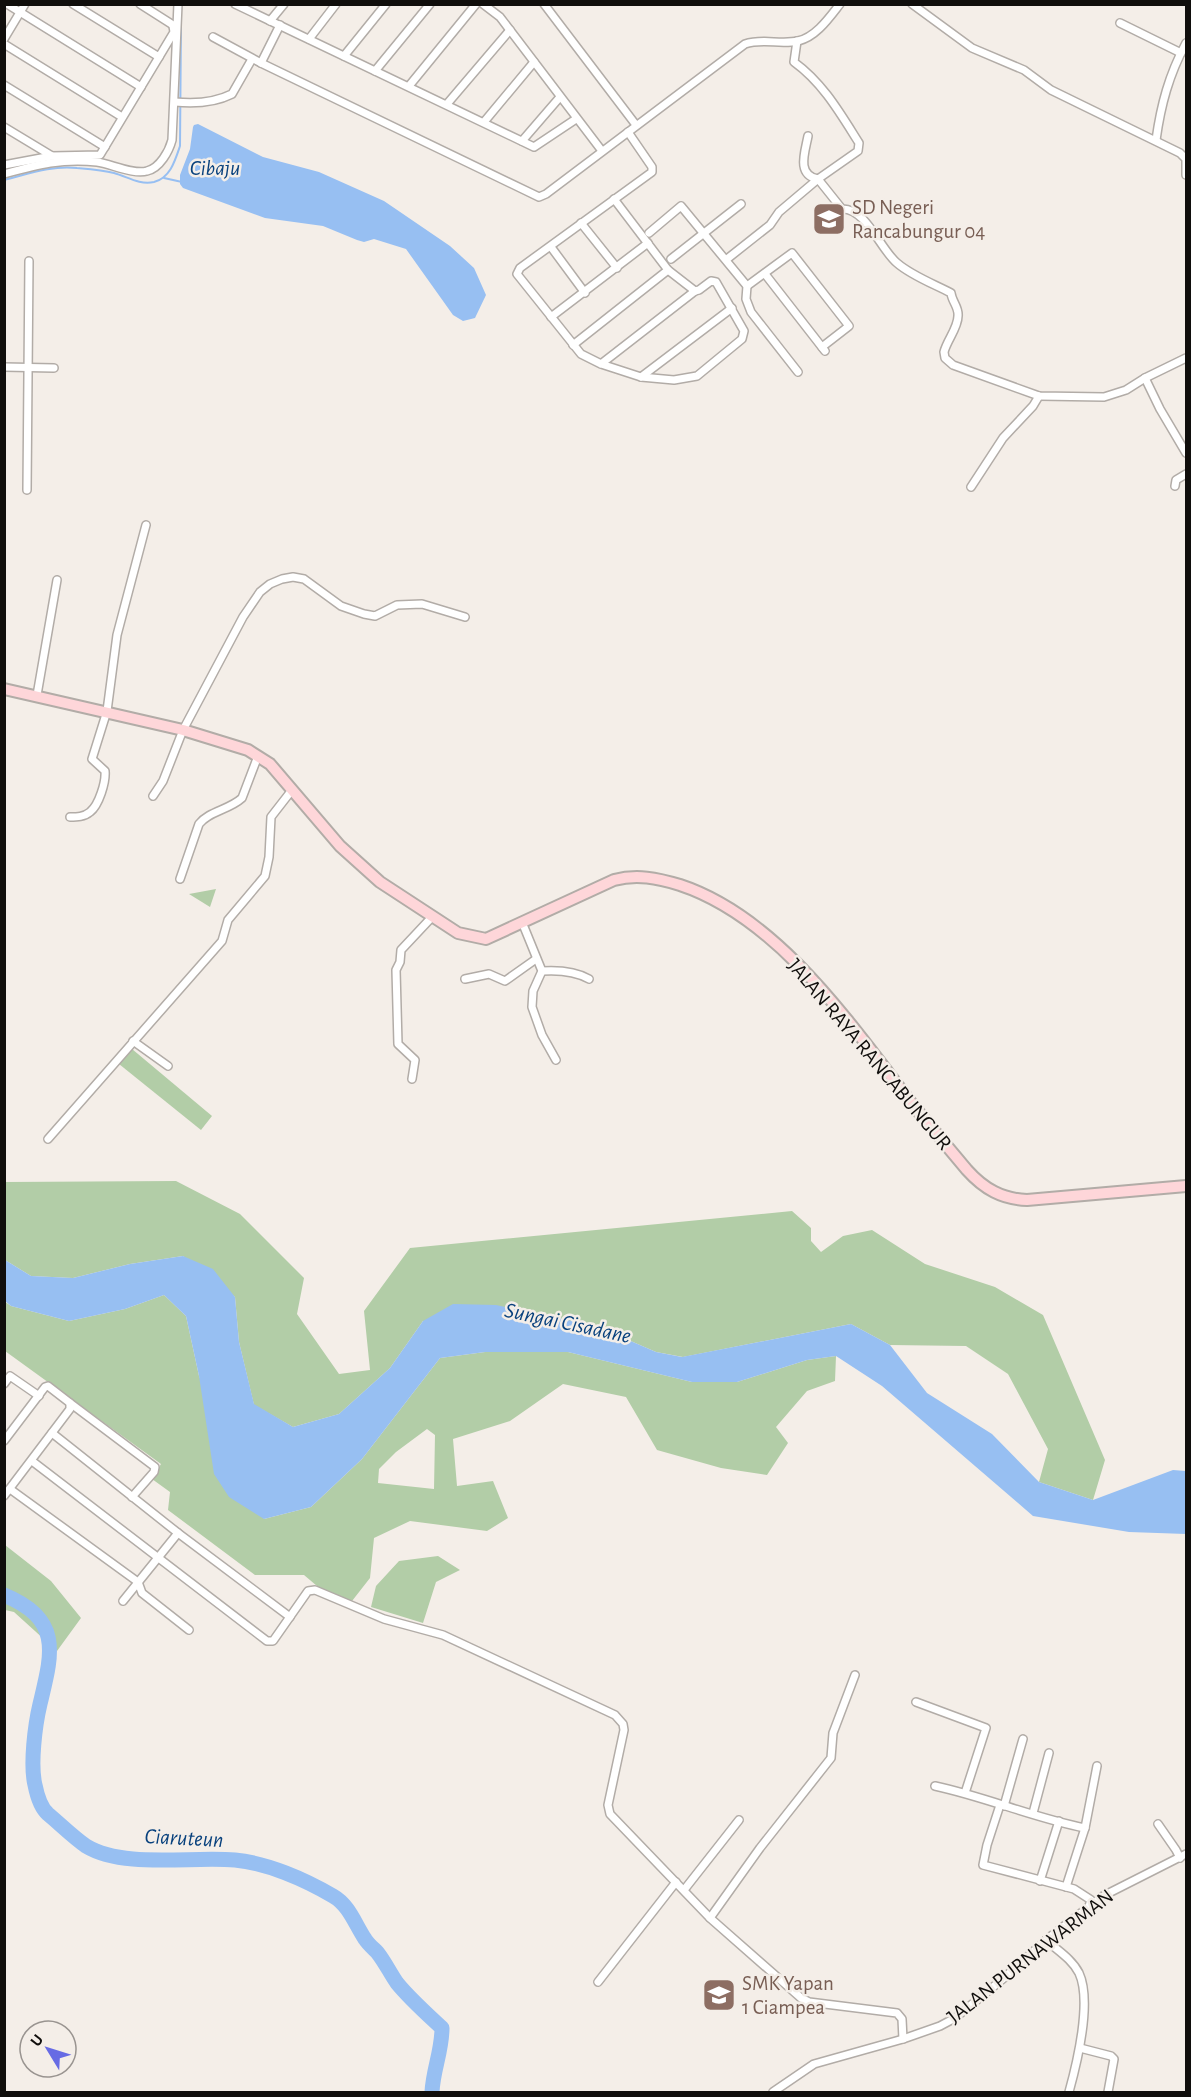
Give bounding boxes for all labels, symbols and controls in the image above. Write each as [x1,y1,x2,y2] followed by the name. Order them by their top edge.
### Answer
[190,157,240,179] water label: Cibaju
[852,197,985,242] place label: SD Negeri Rancabungur 04
[811,201,847,237] school or university icon: SD Negeri Rancabungur 04
[784,955,956,1154] street label: JALAN RAYA RANCABUNGUR
[503,1299,633,1347] water label: Sungai Cisadane
[144,1825,224,1851] water label: Ciaruteun
[943,1885,1117,2028] street label: JALAN PURNAWARMAN
[742,1973,834,2018] place label: SMK Yapan 1 Ciampea
[701,1977,737,2013] school or university icon: SMK Yapan 1 Ciampea
[18,2019,78,2079] north arrow
[28,2031,46,2049] text: U

